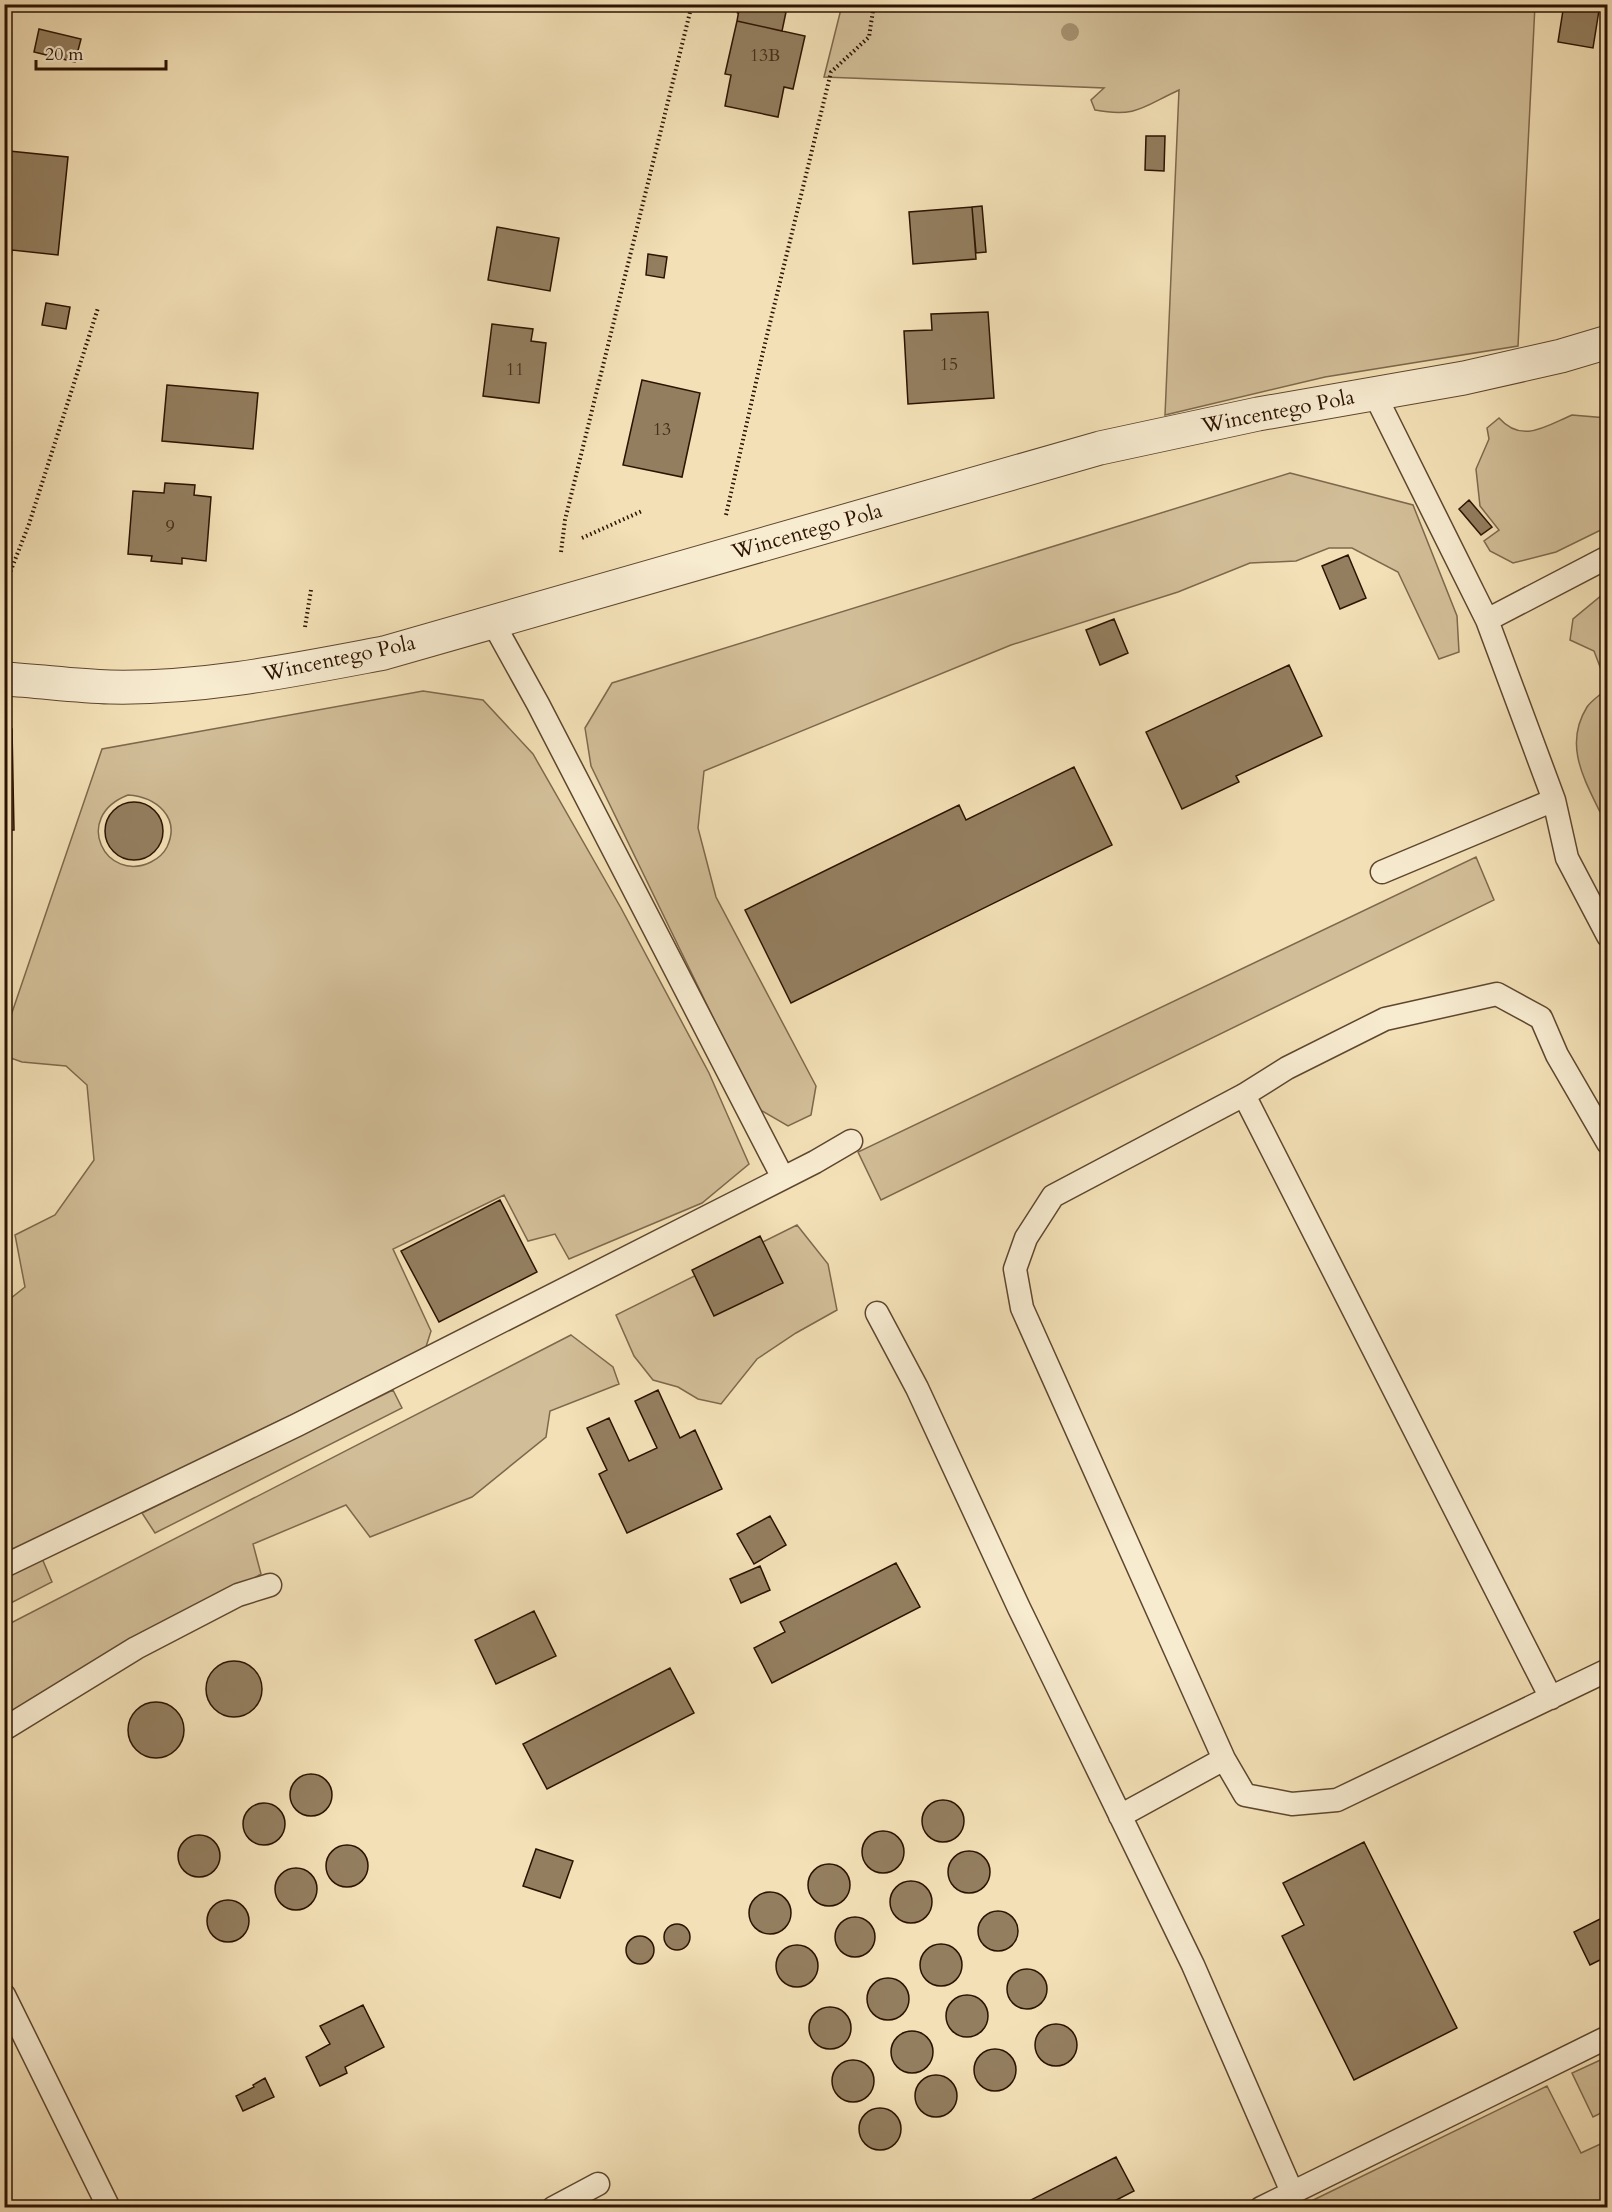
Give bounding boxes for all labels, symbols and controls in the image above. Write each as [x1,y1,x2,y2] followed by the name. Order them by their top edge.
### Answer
[36,33,166,71] scale bar
[45,42,84,67] text: 20 m
[750,43,780,68] house number: 13B
[940,352,958,377] house number: 15
[506,357,524,382] house number: 11
[1198,382,1357,441] street label: Wincentego Pola
[653,417,671,442] house number: 13
[728,496,886,567] street label: Wincentego Pola
[165,514,175,539] house number: 9
[259,628,418,689] street label: Wincentego Pola

